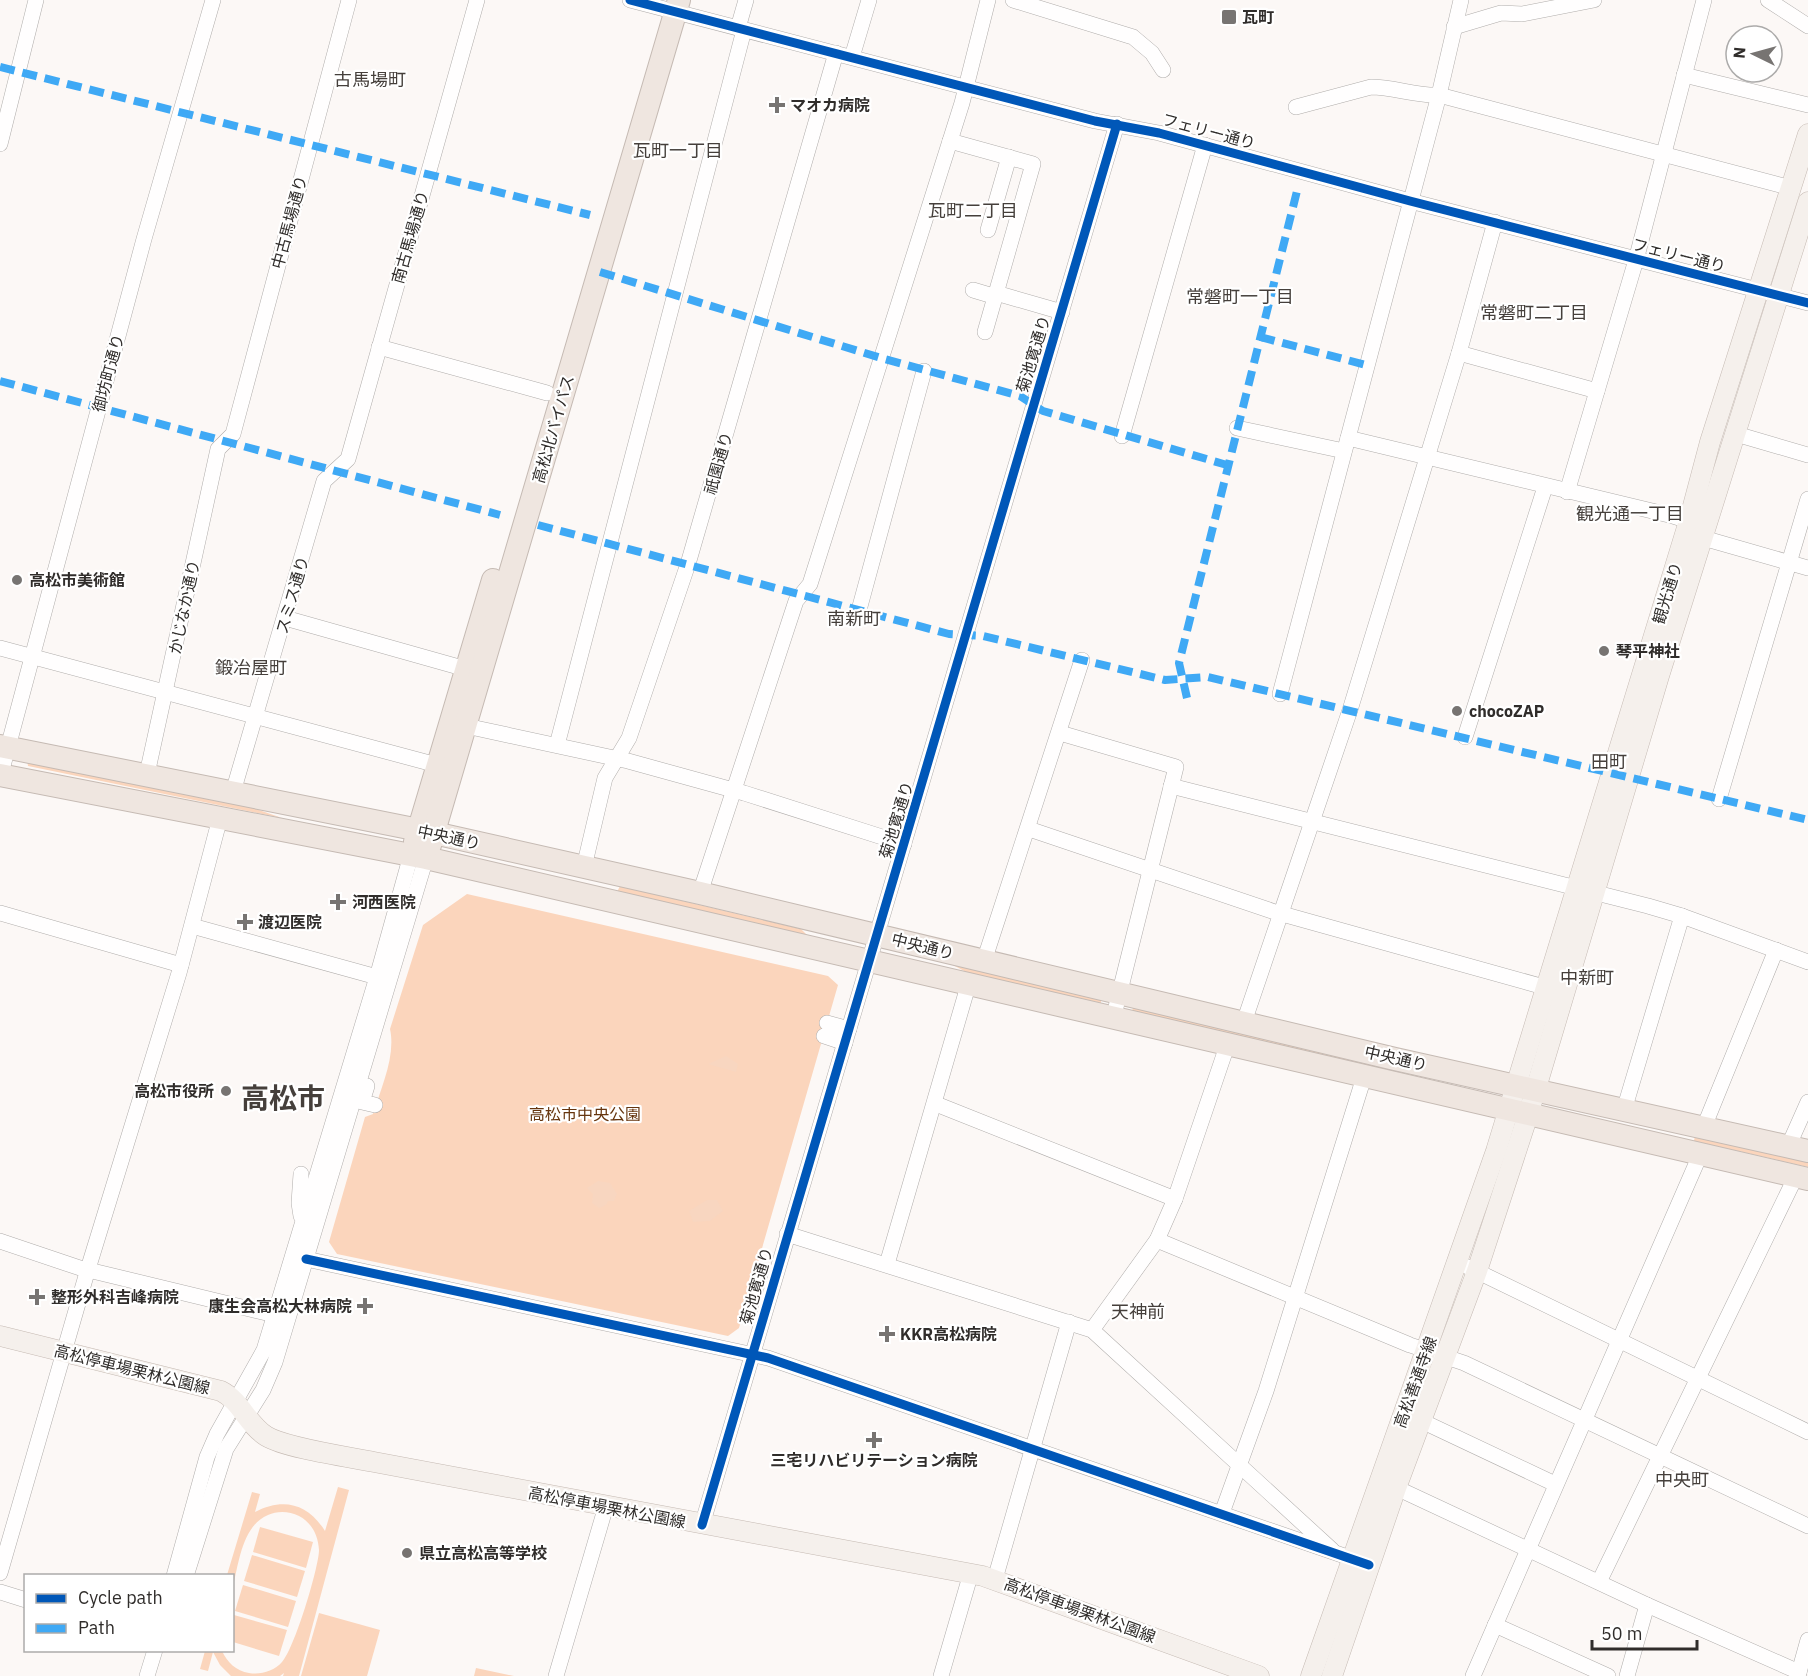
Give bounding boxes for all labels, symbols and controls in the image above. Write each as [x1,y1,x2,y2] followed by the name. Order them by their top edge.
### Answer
[1242,7,1274,27] place label: 瓦町
[1220,8,1238,26] marker: 瓦町
[1724,24,1784,84] north arrow
[1729,46,1750,59] text: N
[334,68,406,91] district label: 古馬場町
[790,95,870,115] place label: マオカ病院
[768,96,786,114] marker: マオカ病院
[1160,109,1258,153] street label: フェリー通り
[633,139,723,162] district label: 瓦町一丁目
[267,173,311,271] street label: 中古馬場通り
[387,188,433,286] street label: 南古馬場通り
[928,199,1018,222] district label: 瓦町二丁目
[1630,234,1728,276] street label: フェリー通り
[1186,285,1294,308] district label: 常磐町一丁目
[1480,301,1588,324] district label: 常磐町二丁目
[1012,313,1054,395] street label: 菊池寛通り
[88,332,128,414] street label: 御坊町通り
[528,373,578,485] street label: 高松北バイパス
[700,429,736,497] street label: 祇園通り
[1576,502,1684,525] district label: 観光通一丁目
[271,554,313,636] street label: スミス通り
[164,558,204,656] street label: かじなか通り
[1648,559,1686,627] street label: 観光通り
[29,570,125,590] place label: 高松市美術館
[10,573,24,587] marker: 高松市美術館
[827,607,881,630] district label: 南新町
[1616,641,1680,661] place label: 琴平神社
[1597,644,1611,658] marker: 琴平神社
[215,656,287,679] district label: 鍛冶屋町
[1469,701,1544,721] place label: chocoZAP
[1450,704,1464,718] marker: chocoZAP
[1591,750,1627,773] district label: 田町
[875,779,917,861] street label: 菊池寛通り
[416,821,482,853] street label: 中央通り
[352,892,416,912] place label: 河西医院
[329,893,347,911] marker: 河西医院
[258,912,322,932] place label: 渡辺医院
[236,913,254,931] marker: 渡辺医院
[890,929,956,963] street label: 中央通り
[1560,966,1614,989] district label: 中新町
[1363,1041,1429,1075] street label: 中央通り
[241,1079,325,1116] district label: 高松市
[134,1081,214,1101] place label: 高松市役所
[219,1084,233,1098] marker: 高松市役所
[529,1104,641,1124] park label: 高松市中央公園
[735,1245,777,1327] street label: 菊池寛通り
[51,1287,179,1307] place label: 整形外科吉峰病院
[28,1288,46,1306] marker: 整形外科吉峰病院
[208,1296,352,1316] place label: 康生会高松大林病院
[356,1297,374,1315] marker: 康生会高松大林病院
[1111,1300,1165,1323] district label: 天神前
[900,1324,997,1344] place label: KKR高松病院
[878,1325,896,1343] marker: KKR高松病院
[1389,1333,1441,1431] street label: 高松善通寺線
[52,1340,212,1398] street label: 高松停車場栗林公園線
[865,1431,883,1449] marker: 三宅リハビリテーション病院
[770,1450,978,1470] place label: 三宅リハビリテーション病院
[1655,1468,1709,1491] district label: 中央町
[527,1482,687,1532] street label: 高松停車場栗林公園線
[419,1543,547,1563] place label: 県立高松高等学校
[400,1546,414,1560] marker: 県立高松高等学校
[1001,1573,1159,1647] street label: 高松停車場栗林公園線
[24,1574,234,1652] legend
[78,1586,163,1609] text: Cycle path
[1592,1613,1697,1651] scale bar
[78,1616,115,1639] text: Path
[1601,1622,1643,1645] text: 50 m

